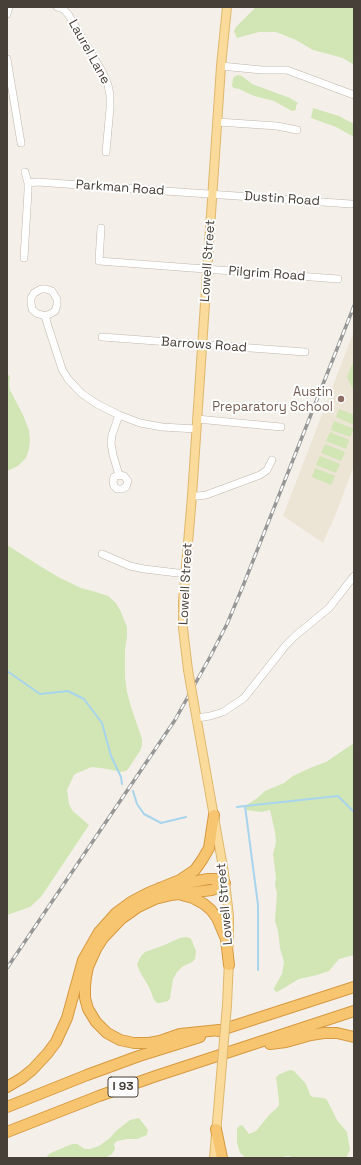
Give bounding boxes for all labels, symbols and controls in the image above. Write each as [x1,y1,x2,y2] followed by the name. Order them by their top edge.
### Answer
[65,17,113,87] street label: Laurel Lane
[75,177,165,199] street label: Parkman Road
[244,189,320,209] street label: Dustin Road
[197,219,219,303] street label: Lowell Street
[228,264,306,284] street label: Pilgrim Road
[161,334,247,356] street label: Barrows Road
[212,384,333,415] place label: Austin Preparatory School
[336,394,346,404] marker: Austin Preparatory School
[176,542,196,626] street label: Lowell Street
[214,862,236,946] street label: Lowell Street
[108,1077,138,1097] road number: I 93

